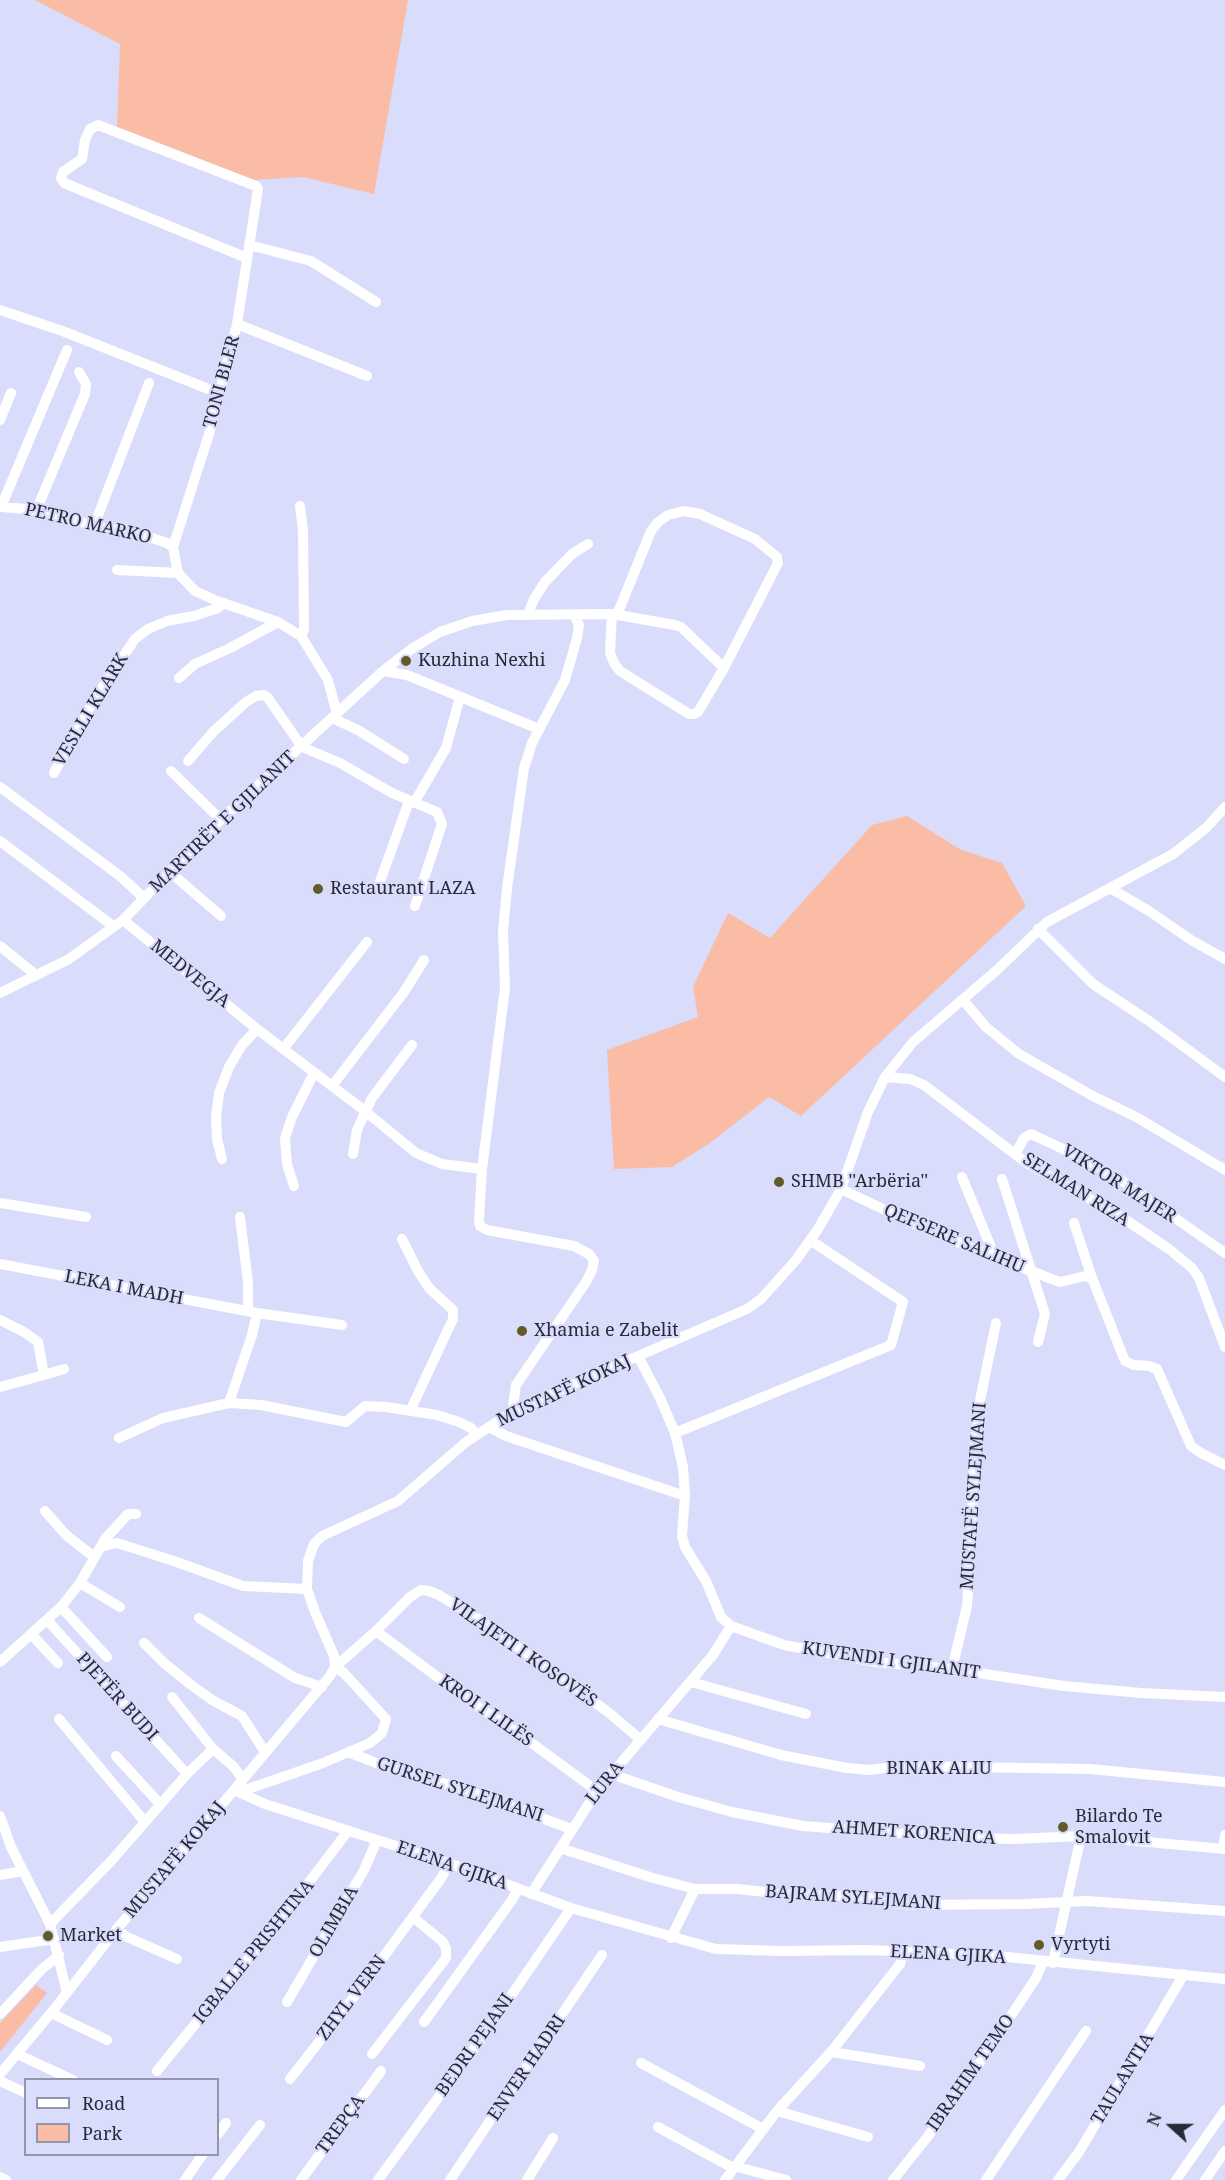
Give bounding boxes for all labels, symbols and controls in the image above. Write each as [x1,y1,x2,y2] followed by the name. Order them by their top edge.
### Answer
[199,333,245,431] street label: TONI BLER
[22,499,154,549] street label: PETRO MARKO
[49,650,133,770] street label: VESLLI KLARK
[418,650,545,672] place label: Kuzhina Nexhi
[399,654,413,668] marker: Kuzhina Nexhi
[146,747,300,897] street label: MARTIRËT E GJILANIT
[330,878,476,900] place label: Restaurant LAZA
[311,882,325,896] marker: Restaurant LAZA
[146,935,234,1013] street label: MEDVEGJA
[1058,1140,1180,1228] street label: VIKTOR MAJER
[1019,1149,1133,1231] street label: SELMAN RIZA
[791,1171,928,1193] place label: SHMB ''Arbëria''
[772,1175,786,1189] marker: SHMB ''Arbëria''
[880,1200,1028,1278] street label: QEFSERE SALIHU
[63,1266,185,1310] street label: LEKA I MADH
[534,1320,678,1342] place label: Xhamia e Zabelit
[515,1324,529,1338] marker: Xhamia e Zabelit
[493,1350,635,1432] street label: MUSTAFË KOKAJ
[957,1402,991,1590] street label: MUSTAFË SYLEJMANI
[445,1594,601,1712] street label: VILAJETI I KOSOVËS
[801,1638,981,1684] street label: KUVENDI I GJILANIT
[72,1648,162,1746] street label: PJETËR BUDI
[435,1671,537,1751] street label: KROI I LILËS
[374,1753,546,1827] street label: GURSEL SYLEJMANI
[582,1757,628,1809] street label: LURA
[886,1758,992,1780] street label: BINAK ALIU
[120,1797,230,1923] street label: MUSTAFË KOKAJ
[1075,1806,1163,1848] place label: Bilardo Te Smalovit
[832,1817,996,1849] street label: AHMET KORENICA
[1056,1820,1070,1834] marker: Bilardo Te Smalovit
[394,1837,510,1895] street label: ELENA GJIKA
[189,1876,319,2028] street label: IGBALLE PRISHTINA
[764,1881,942,1915] street label: BAJRAM SYLEJMANI
[305,1882,363,1962] street label: OLIMBIA
[60,1925,122,1947] place label: Market
[41,1929,55,1943] marker: Market
[1051,1934,1110,1956] place label: Vyrtyti
[1032,1938,1046,1952] marker: Vyrtyti
[890,1941,1006,1969] street label: ELENA GJIKA
[313,1951,391,2045] street label: ZHYL VERN
[432,1989,518,2101] street label: BEDRI PEJANI
[923,2010,1019,2136] street label: IBRAHIM TEMO
[484,2011,570,2125] street label: ENVER HADRI
[1087,2029,1159,2129] street label: TAULANTIA
[24,2078,219,2156] legend
[82,2091,125,2115] text: Road
[312,2091,370,2159] street label: TREPÇA
[1141,2096,1201,2156] north arrow
[82,2121,122,2145] text: Park

